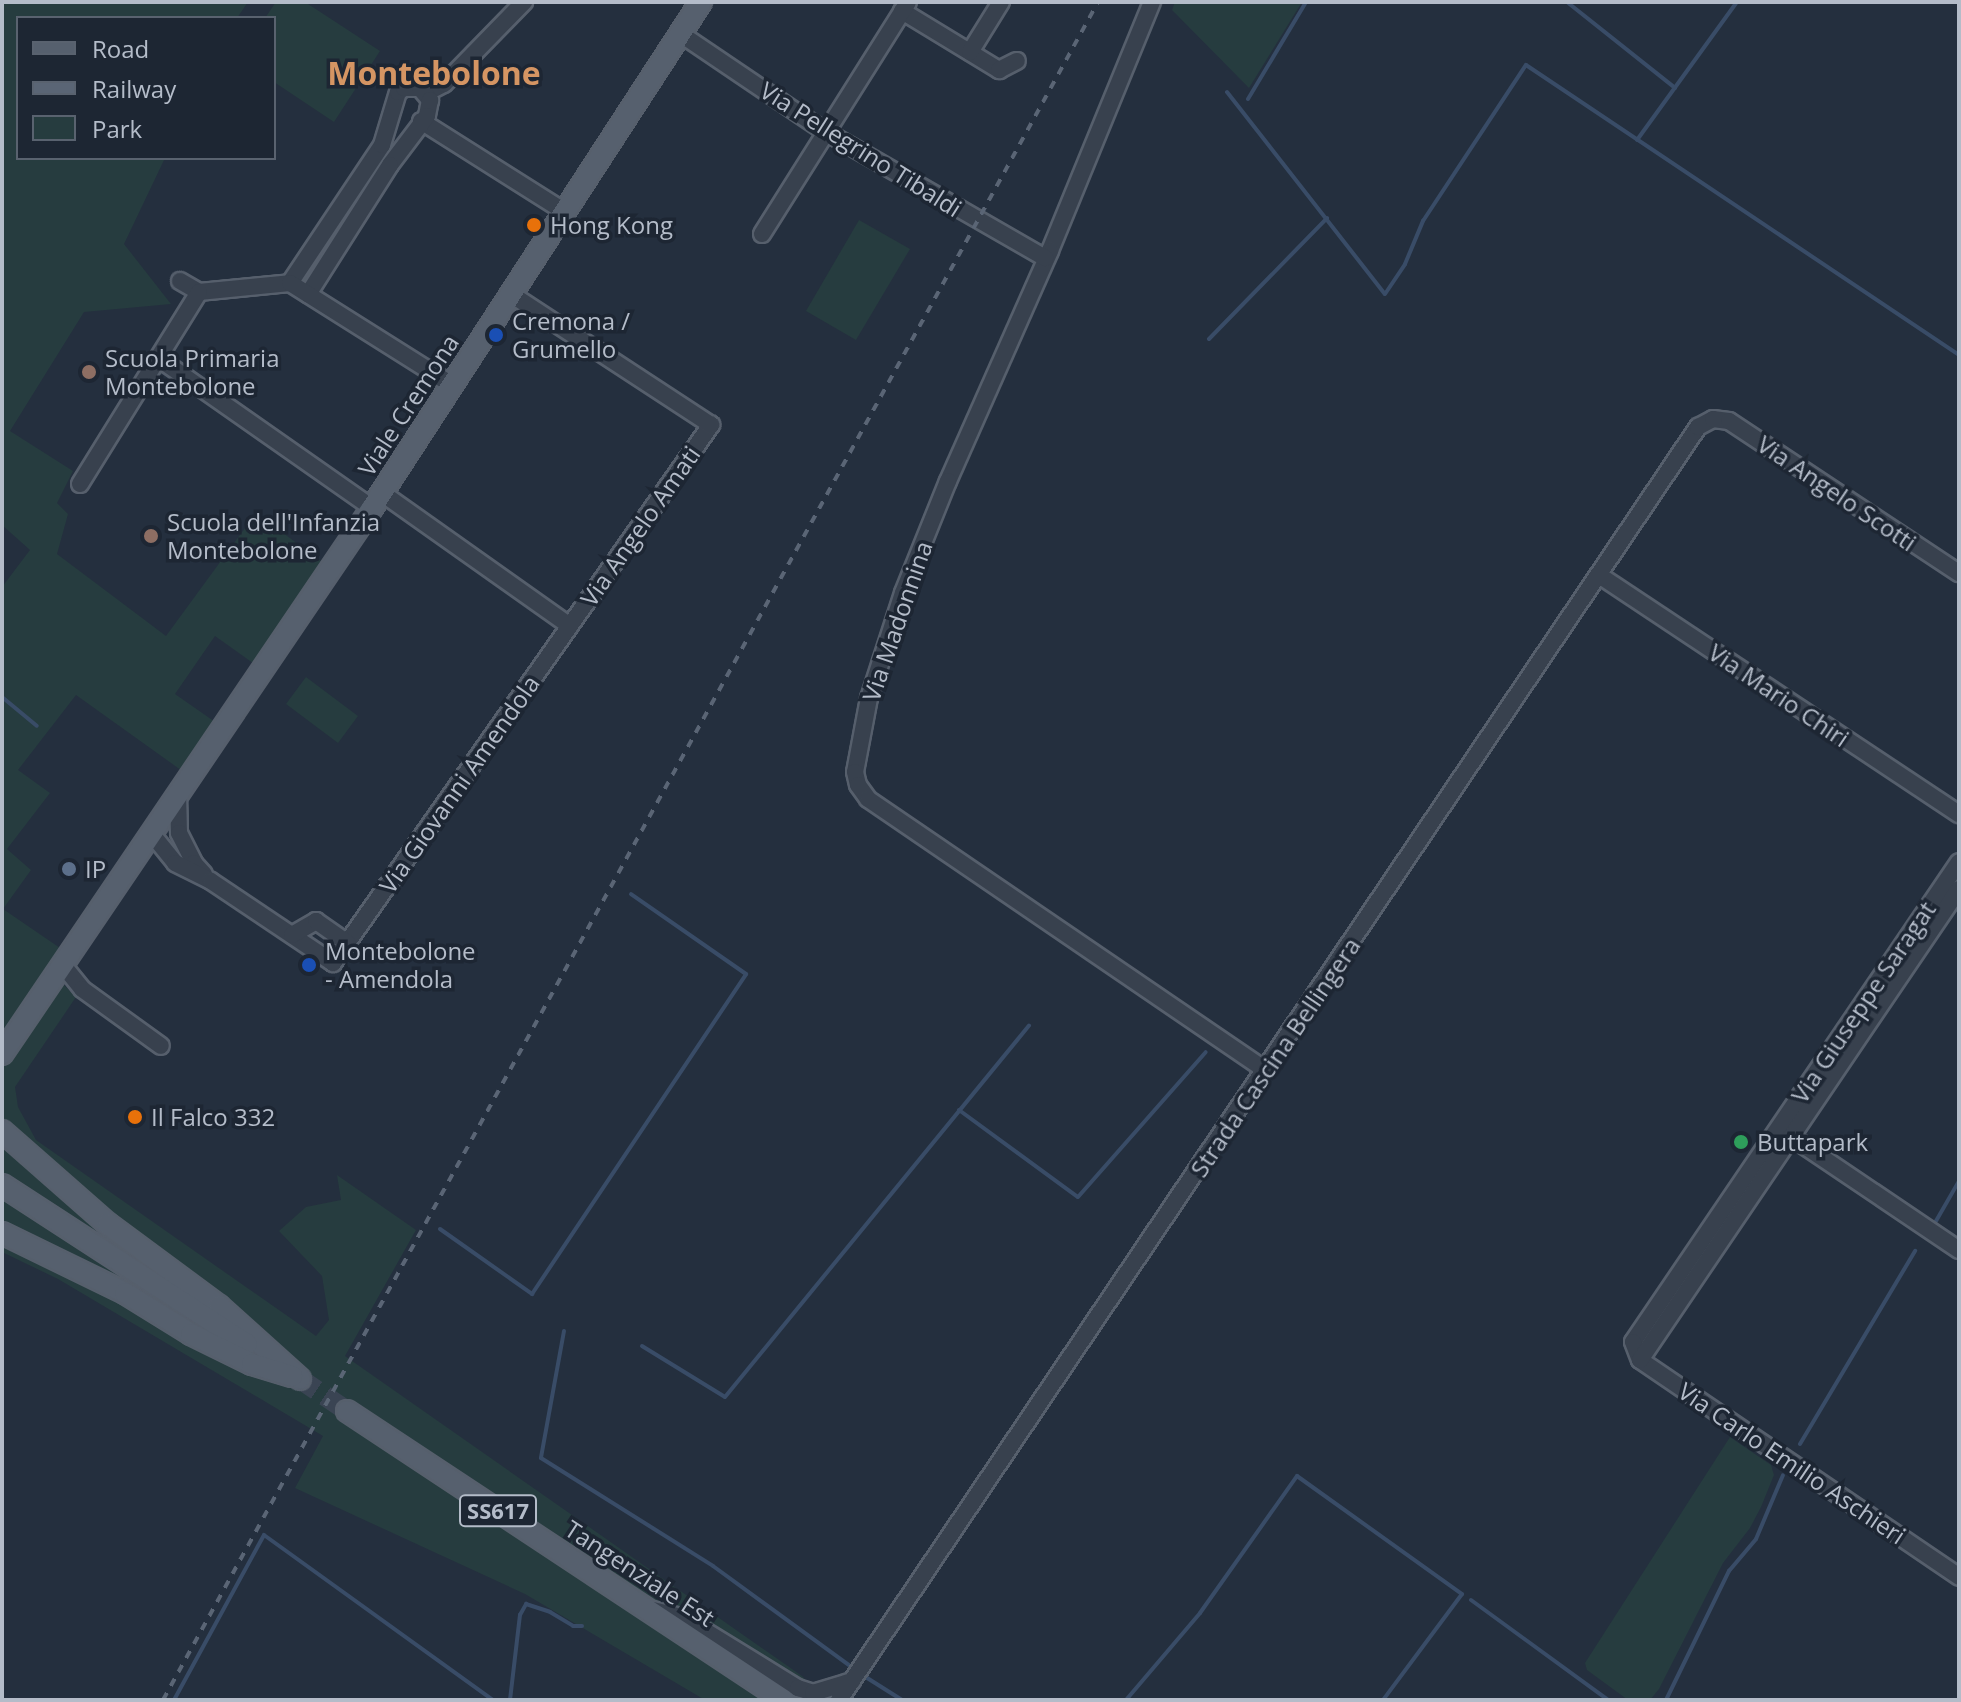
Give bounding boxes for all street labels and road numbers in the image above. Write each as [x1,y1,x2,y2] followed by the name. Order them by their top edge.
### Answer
[755,75,967,223] street label: Via Pellegrino Tibaldi
[352,329,464,481] street label: Viale Cremona
[1752,429,1922,557] street label: Via Angelo Scotti
[574,441,706,611] street label: Via Angelo Amati
[856,537,938,705] street label: Via Madonnina
[1703,637,1855,753] street label: Via Mario Chiri
[373,670,545,898] street label: Via Giovanni Amendola
[1785,896,1941,1108] street label: Via Giuseppe Saragat
[1184,932,1366,1182] street label: Strada Cascina Bellingera
[1673,1376,1911,1550] street label: Via Carlo Emilio Aschieri
[458,1493,538,1529] road number: SS617
[560,1514,720,1632] street label: Tangenziale Est

